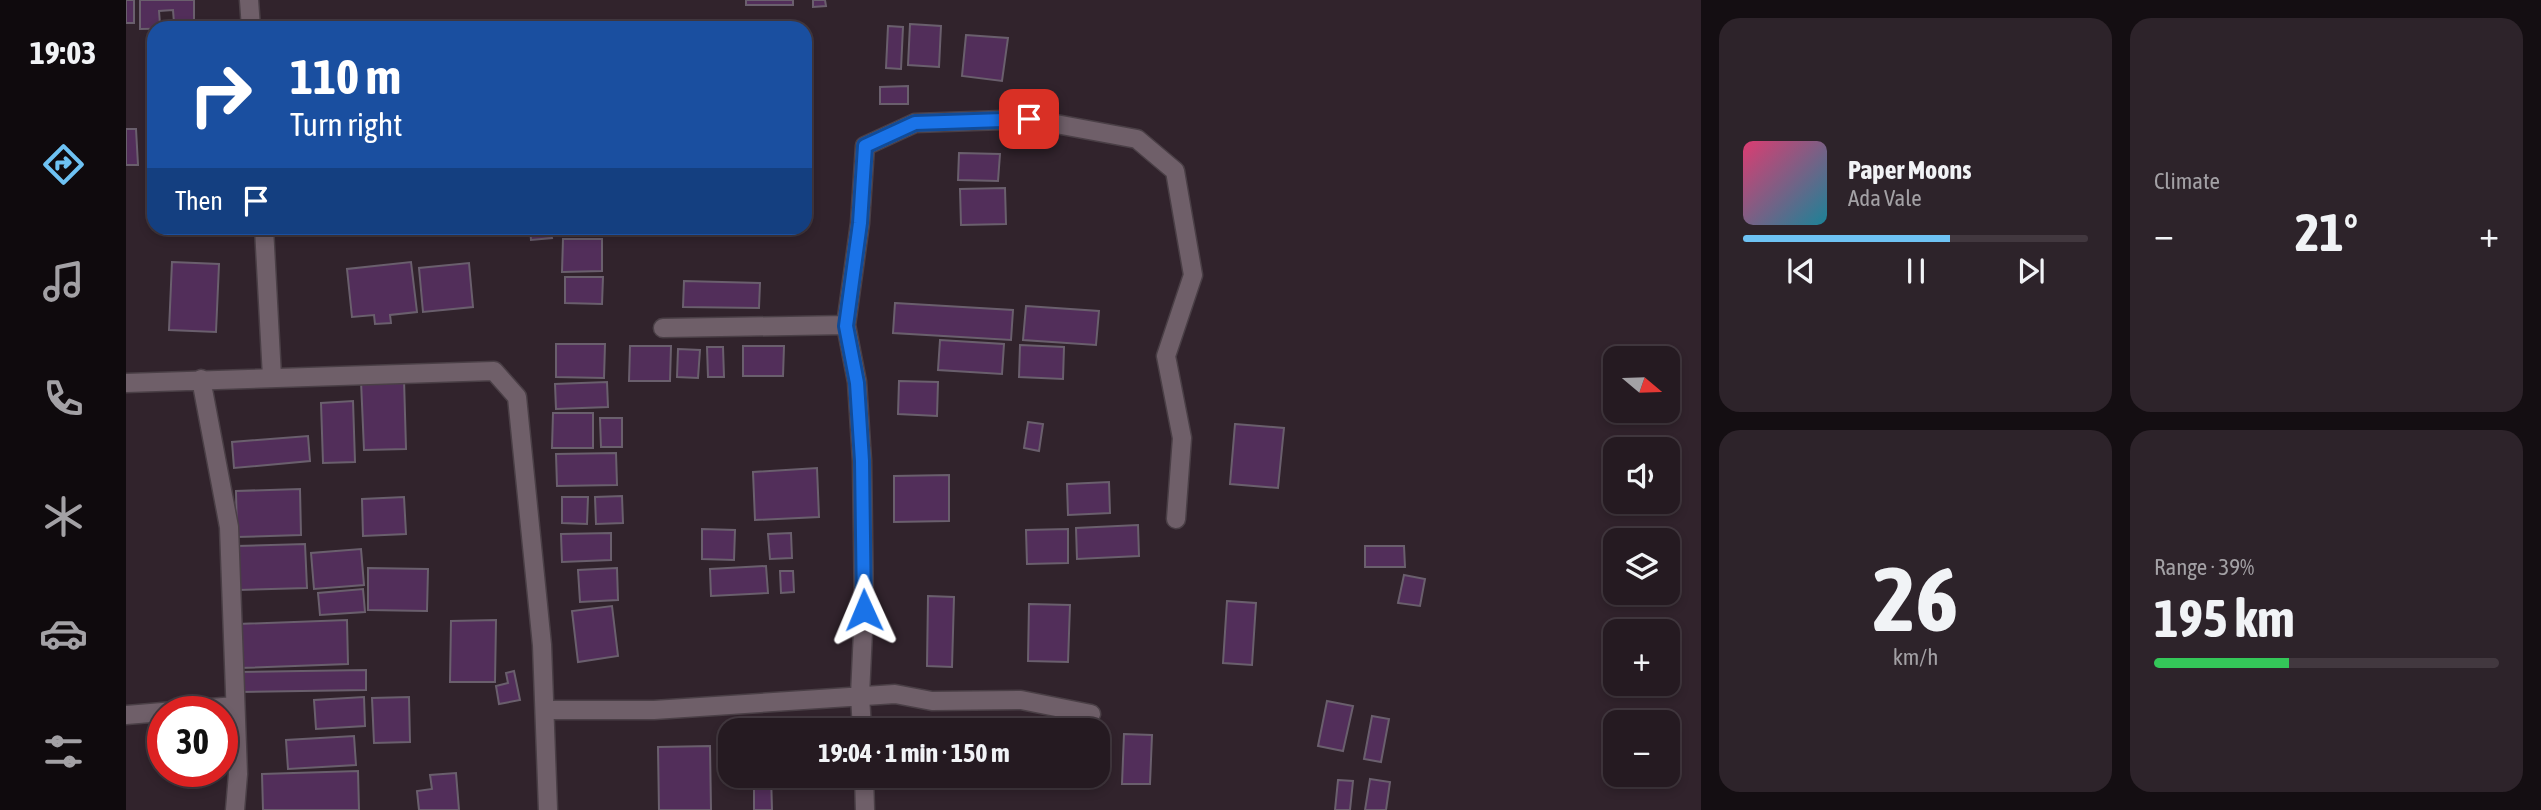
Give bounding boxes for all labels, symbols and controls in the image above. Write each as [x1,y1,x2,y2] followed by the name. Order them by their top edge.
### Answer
[30,34,96,71] text: 19:03
[290,48,401,104] text: 110 m
[175,49,266,140] icon: right
[999,89,1059,149] pin
[1010,100,1048,138] icon: arrive
[290,106,403,143] text: Turn right
[39,140,88,189] icon: directions
[1848,155,1971,185] text: Paper Moons
[2154,168,2220,194] text: Climate
[237,182,275,220] icon: arrive
[1848,185,1922,211] text: Ada Vale
[175,186,223,216] text: Then
[2295,202,2358,262] text: 21°
[2154,212,2174,255] text: −
[2479,212,2499,255] text: +
[1782,252,1820,290] icon: previous
[1897,252,1935,290] icon: pause
[2012,252,2050,290] icon: next
[39,257,88,306] icon: music
[1603,346,1680,424] north arrow
[1603,346,1680,787] map controls
[39,374,88,423] icon: phone
[1603,437,1680,514] button: sound
[39,492,88,541] icon: climate
[1603,528,1680,605] button: layers
[1873,546,1958,650] text: 26
[2154,554,2254,580] text: Range · 39%
[827,573,901,647] position arrow
[2154,588,2295,648] text: 195 km
[39,609,88,658] icon: car
[1603,619,1680,696] button: +
[1893,644,1938,670] text: km/h
[147,696,238,787] speed limit sign: 30
[1603,710,1680,787] button: −
[39,727,88,776] icon: filters
[818,738,1010,768] text: 19:04 · 1 min · 150 m

